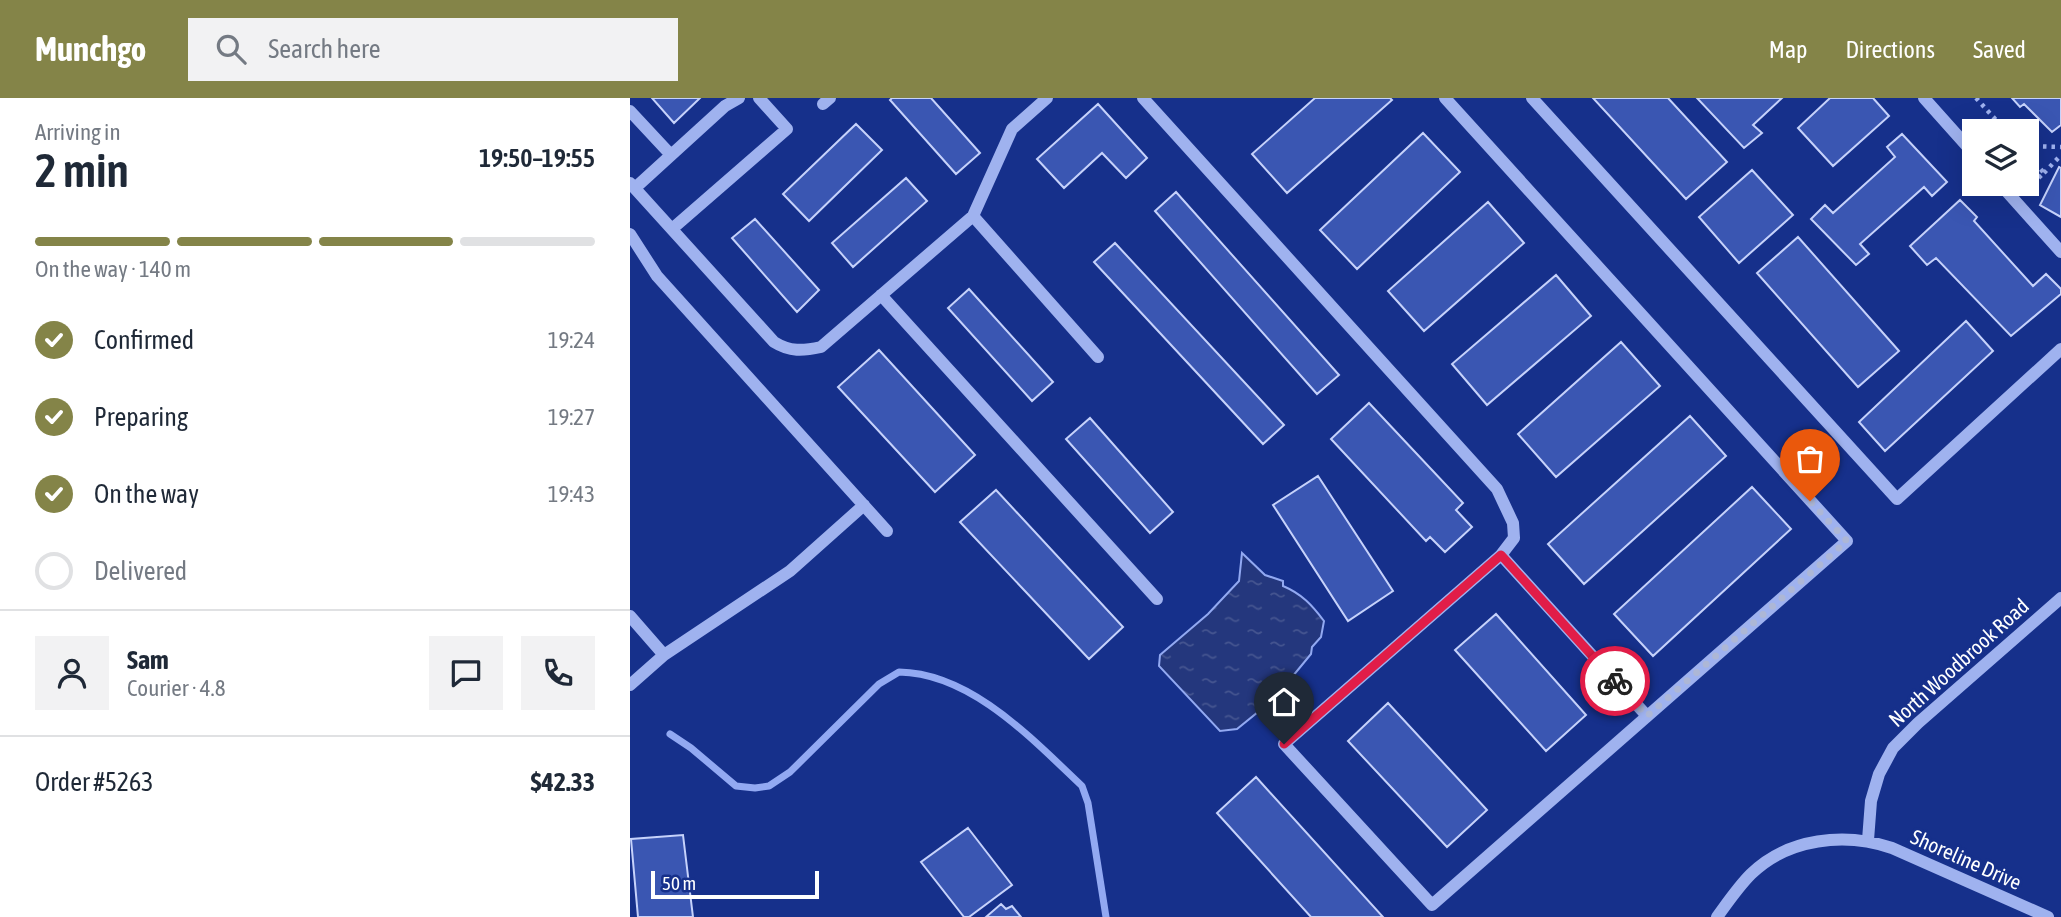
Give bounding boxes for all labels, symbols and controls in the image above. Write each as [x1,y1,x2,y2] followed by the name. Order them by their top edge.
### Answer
[188,18,678,81] search box
[35,30,146,68] text: Munchgo
[212,30,250,68] icon: search
[268,34,380,64] text: Search here
[1769,36,1807,63] text: Map
[1845,36,1935,63] text: Directions
[1973,36,2026,63] text: Saved
[35,119,121,145] text: Arriving in
[1962,119,2039,196] map controls
[1962,119,2039,196] button: layers
[479,143,595,173] text: 19:50–19:55
[35,144,129,197] text: 2 min
[35,256,191,282] text: On the way · 140 m
[35,321,73,359] icon: check
[94,325,194,355] text: Confirmed
[548,327,595,353] text: 19:24
[35,398,73,436] icon: check
[94,402,188,432] text: Preparing
[548,404,595,430] text: 19:27
[1780,429,1840,501] pin
[1791,440,1829,478] icon: bag
[35,475,73,513] icon: check
[94,479,199,509] text: On the way
[548,481,595,507] text: 19:43
[94,556,187,586] text: Delivered
[1884,593,2033,731] street label: North Woodbrook Road
[35,636,109,710] button: person
[429,636,503,710] button: chat
[521,636,595,710] button: phone
[127,645,169,675] text: Sam
[1580,646,1650,716] courier
[1596,662,1634,700] icon: bike
[1254,672,1314,744] pin
[127,675,226,701] text: Courier · 4.8
[1265,683,1303,721] icon: home
[35,767,154,797] text: Order #5263
[531,767,595,797] text: $42.33
[1907,824,2025,894] street label: Shoreline Drive
[651,868,819,900] scale bar
[662,872,696,894] text: 50 m

